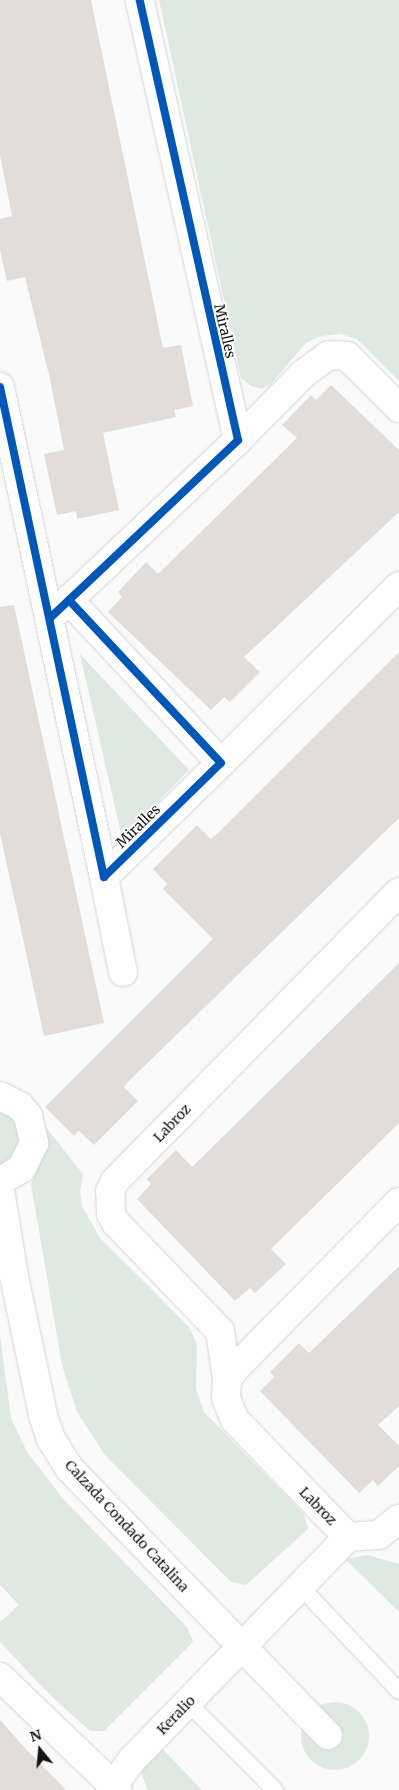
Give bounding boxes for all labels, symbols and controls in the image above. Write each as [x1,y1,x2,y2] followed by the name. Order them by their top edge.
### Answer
[211,302,239,360] street label: Miralles
[112,801,164,851] street label: Miralles
[150,1100,194,1146] street label: Labroz
[61,1457,193,1595] street label: Calzada Condado Catalina
[296,1483,340,1529] street label: Labroz
[153,1692,199,1738] street label: Keralio
[15,1725,65,1775] north arrow
[28,1725,44,1746] text: N

